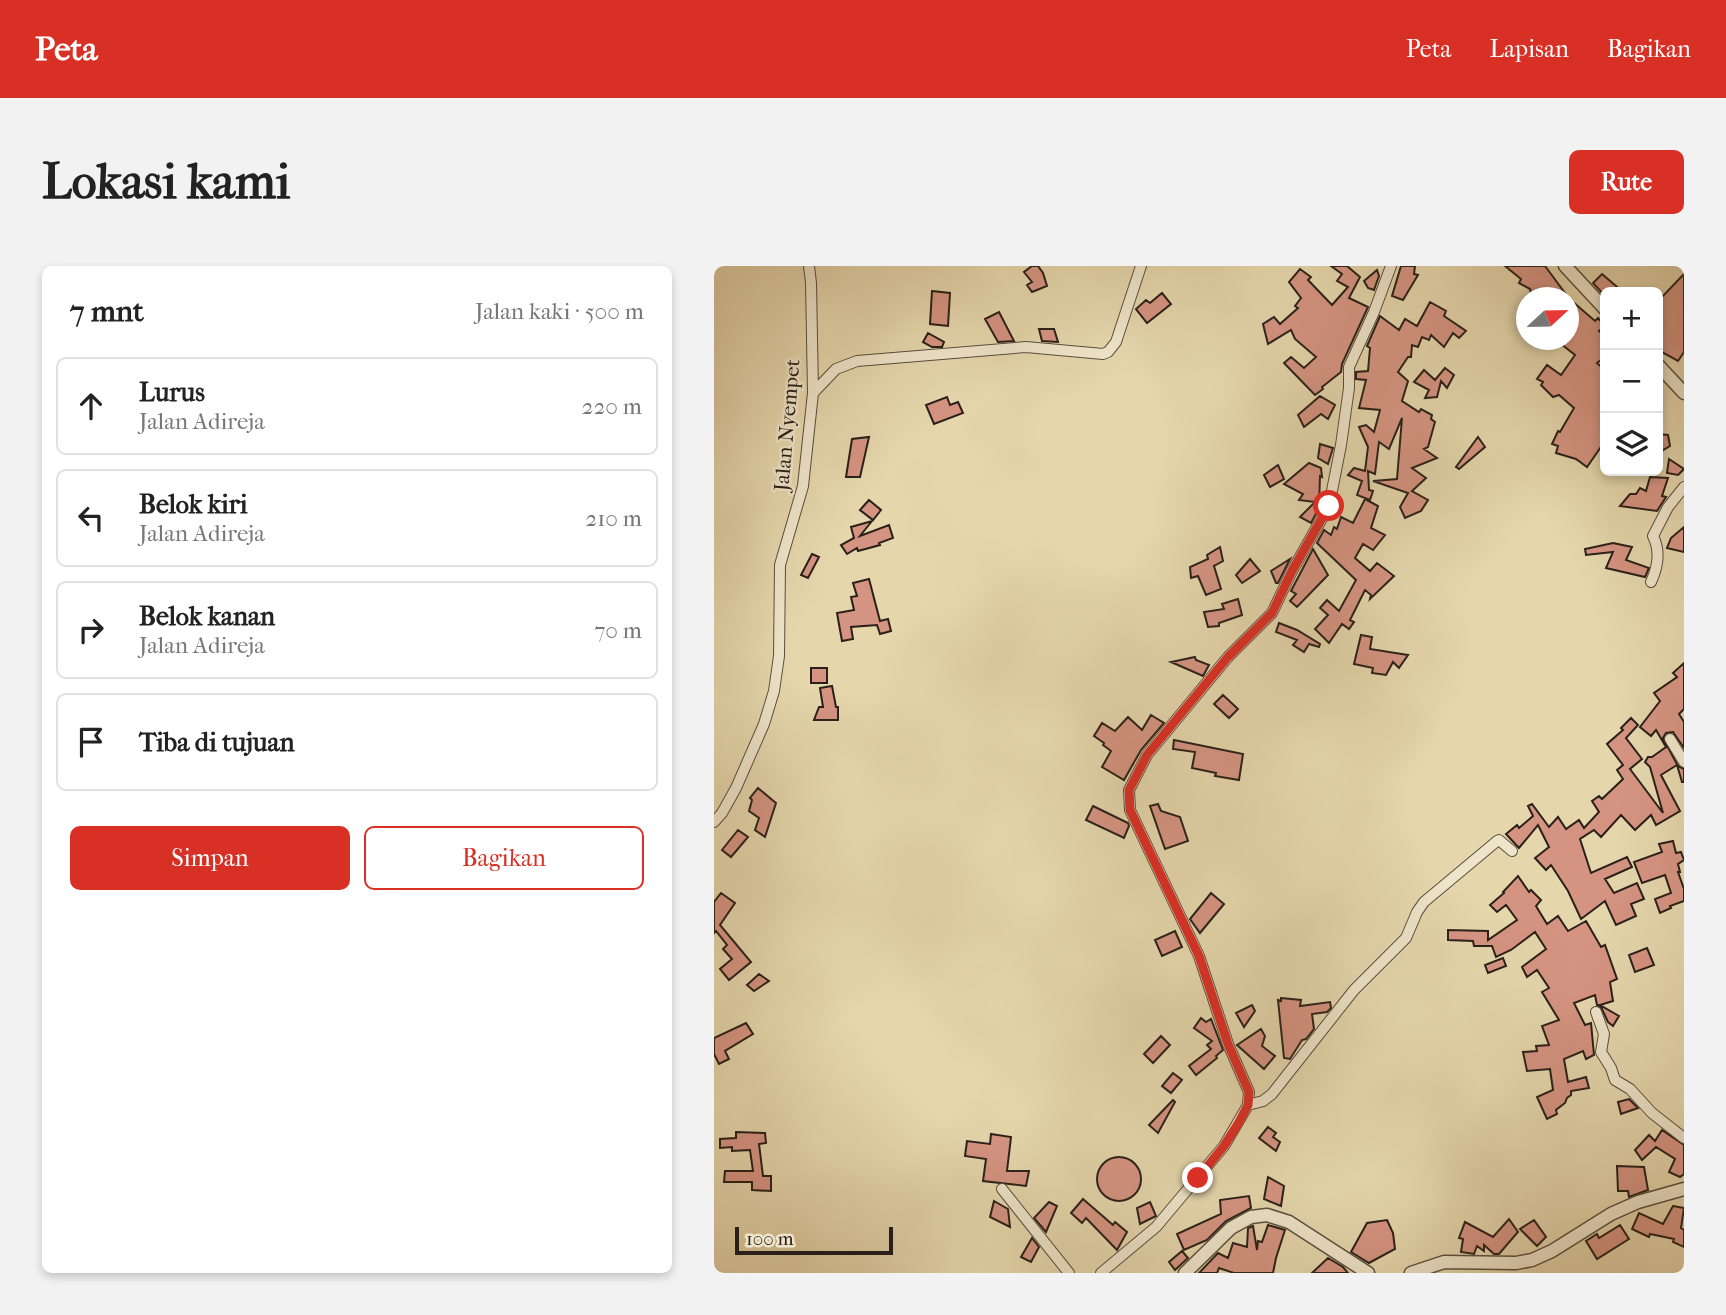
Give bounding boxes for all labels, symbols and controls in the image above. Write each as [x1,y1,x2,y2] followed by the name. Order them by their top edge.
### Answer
[35,30,98,69] text: Peta
[1406,35,1451,63] text: Peta
[1489,35,1569,63] text: Lapisan
[1607,35,1691,63] text: Bagikan
[1569,150,1684,214] button: Rute
[42,153,290,211] text: Lokasi kami
[1516,287,1579,350] north arrow
[1600,287,1663,476] map controls
[1600,287,1663,350] button: +
[70,294,144,329] text: 7 mnt
[475,298,644,325] text: Jalan kaki · 500 m
[1600,350,1663,413] button: −
[769,357,805,494] street label: Jalan Nyempet
[139,377,205,408] text: Lurus
[72,387,110,425] icon: ahead
[582,393,642,420] text: 220 m
[139,408,265,435] text: Jalan Adireja
[1600,413,1663,476] button: layers
[139,489,247,520] text: Belok kiri
[1313,490,1344,521] route start
[72,499,110,537] icon: left
[585,505,642,532] text: 210 m
[139,520,265,547] text: Jalan Adireja
[139,601,275,632] text: Belok kanan
[72,611,110,649] icon: right
[594,617,642,644] text: 70 m
[139,632,265,659] text: Jalan Adireja
[72,723,110,761] icon: arrive
[139,727,295,758] text: Tiba di tujuan
[70,826,350,890] button: Simpan
[364,826,644,890] button: Bagikan
[1182,1162,1213,1193] route end
[735,1224,892,1256] scale bar
[746,1228,794,1250] text: 100 m

